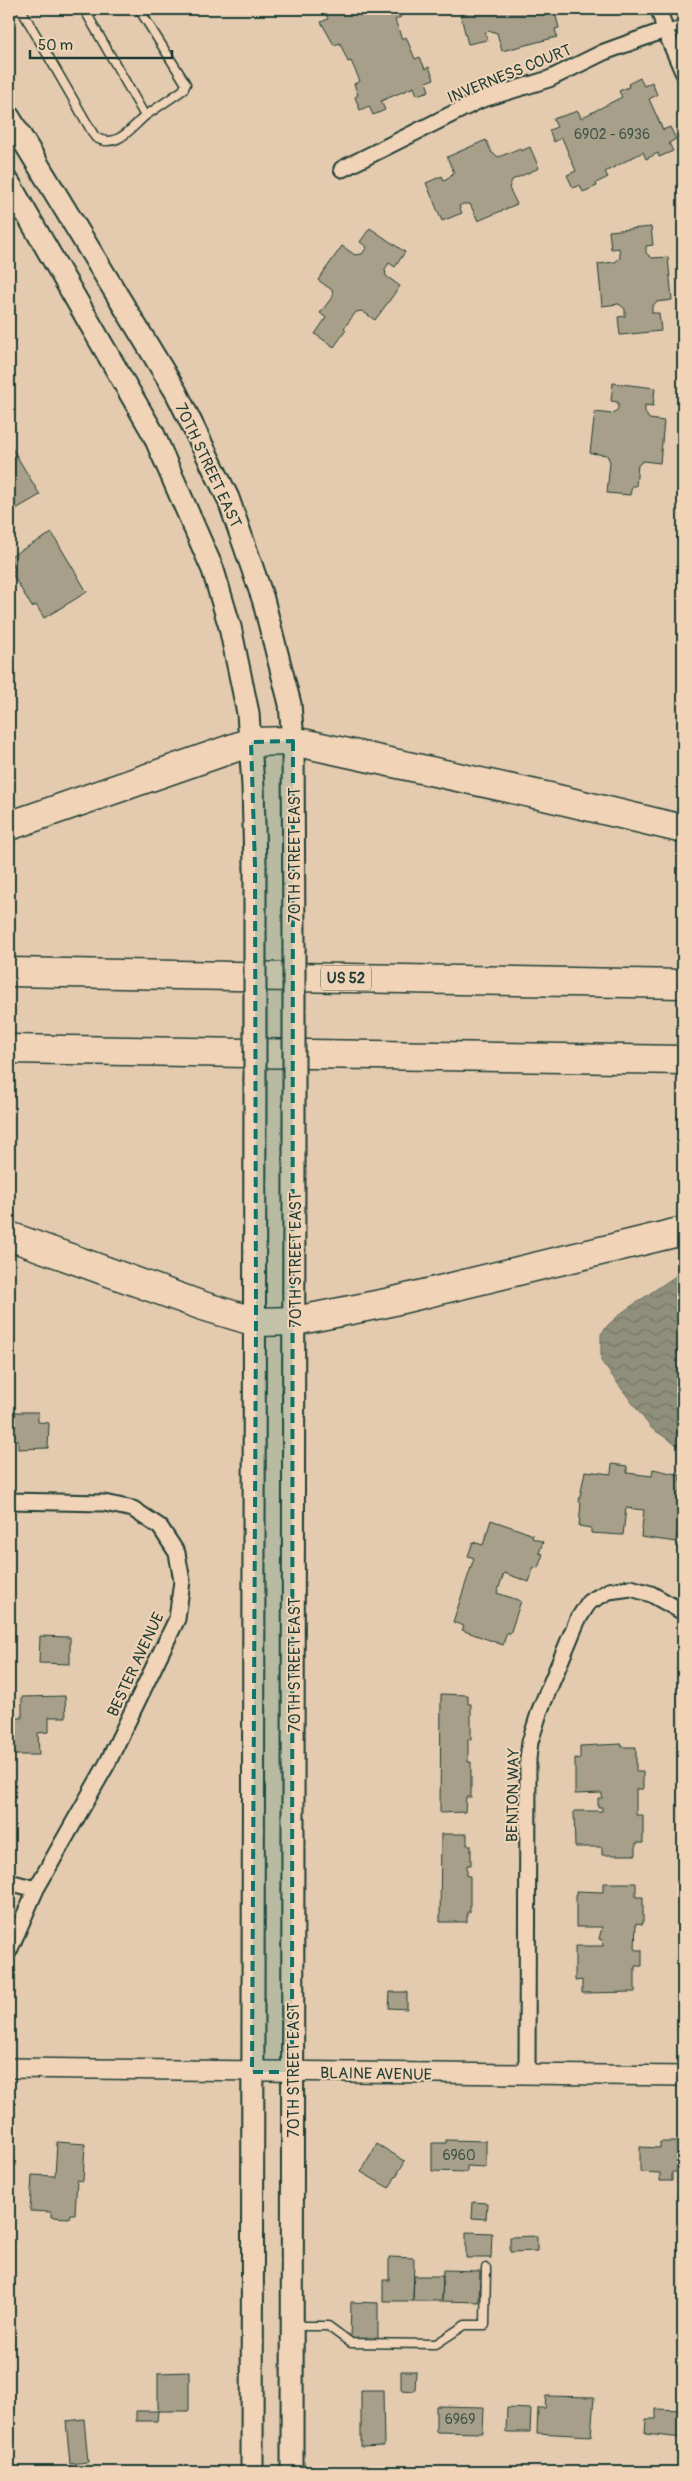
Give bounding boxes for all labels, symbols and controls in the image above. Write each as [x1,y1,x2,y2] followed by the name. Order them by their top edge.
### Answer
[30,28,172,60] scale bar
[38,36,73,55] text: 50 m
[444,40,574,108] street label: INVERNESS COURT
[574,126,650,143] house number: 6902 - 6936
[170,400,246,531] street label: 70TH STREET EAST
[285,787,305,923] street label: 70TH STREET EAST
[321,966,371,990] road number: US 52
[286,1192,306,1328] street label: 70TH STREET EAST
[285,1597,305,1733] street label: 70TH STREET EAST
[103,1609,169,1720] street label: BESTER AVENUE
[502,1748,524,1842] street label: BENTON WAY
[284,2002,304,2138] street label: 70TH STREET EAST
[320,2063,432,2085] street label: BLAINE AVENUE
[442,2147,476,2164] house number: 6960
[445,2411,475,2428] house number: 6969

